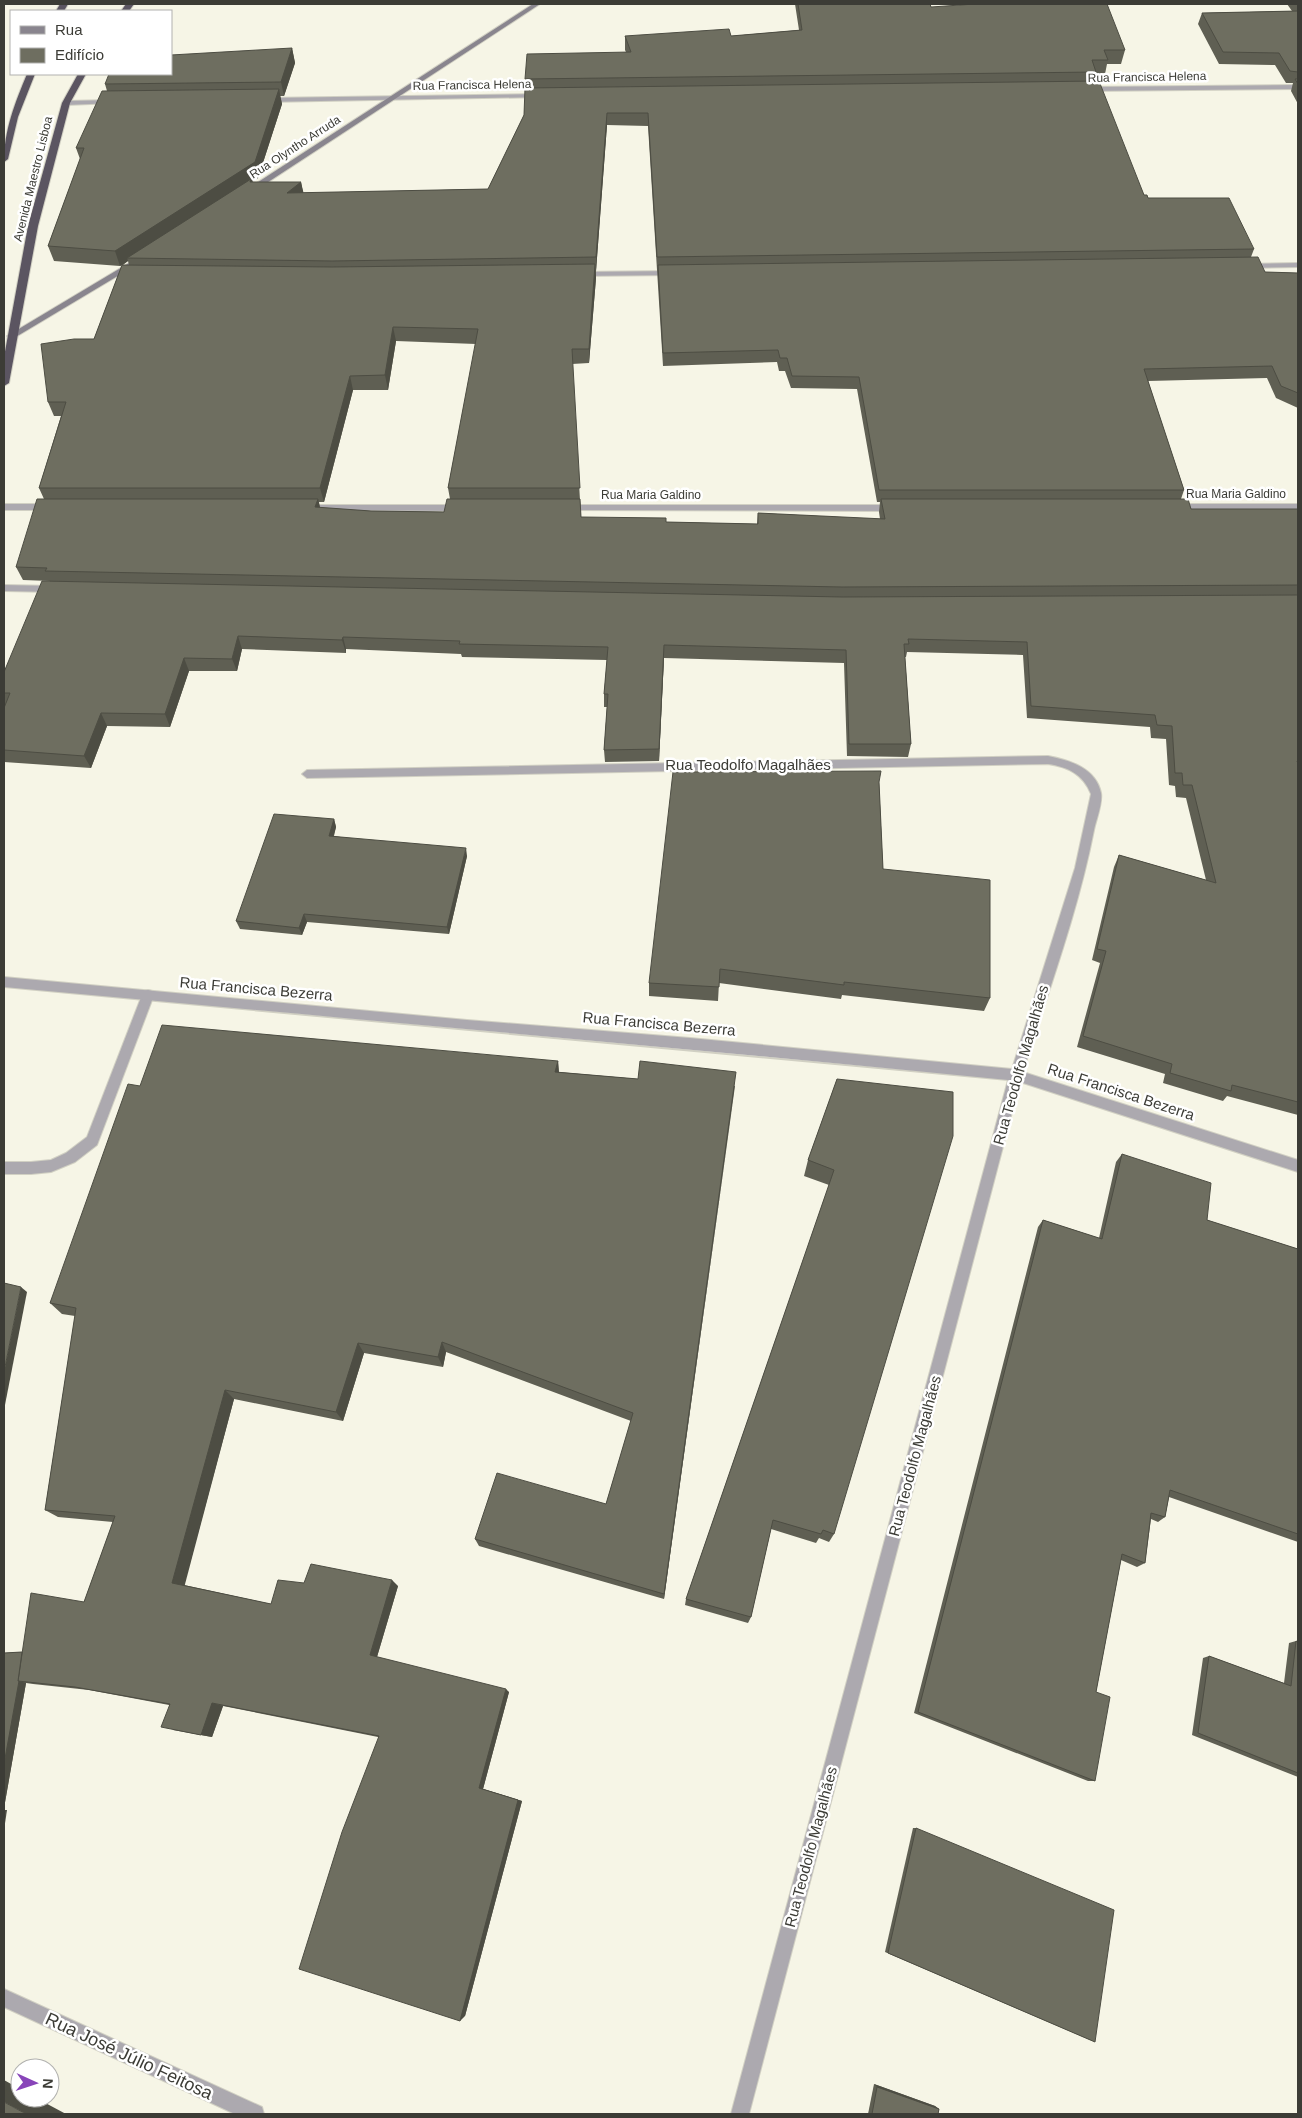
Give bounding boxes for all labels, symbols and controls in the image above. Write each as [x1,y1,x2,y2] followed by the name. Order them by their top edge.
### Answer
[10,10,172,75] legend
[55,21,83,38] text: Rua
[55,46,104,63] text: Edifício
[1088,69,1207,85] street label: Rua Francisca Helena
[413,77,532,93] street label: Rua Francisca Helena
[247,112,343,182] street label: Rua Olyntho Arruda
[11,115,55,243] street label: Avenida Maestro Lisboa
[1186,487,1286,501] street label: Rua Maria Galdino
[601,488,701,502] street label: Rua Maria Galdino
[665,756,831,773] street label: Rua Teodolfo Magalhães
[179,973,334,1004] street label: Rua Francisca Bezerra
[990,983,1052,1147] street label: Rua Teodolfo Magalhães
[582,1008,737,1039] street label: Rua Francisca Bezerra
[1046,1060,1197,1124] street label: Rua Francisca Bezerra
[885,1374,944,1538] street label: Rua Teodolfo Magalhães
[781,1765,840,1929] street label: Rua Teodolfo Magalhães
[42,2008,217,2104] street label: Rua José Júlio Feitosa
[10,2058,60,2108] north arrow
[40,2078,56,2089] text: N

